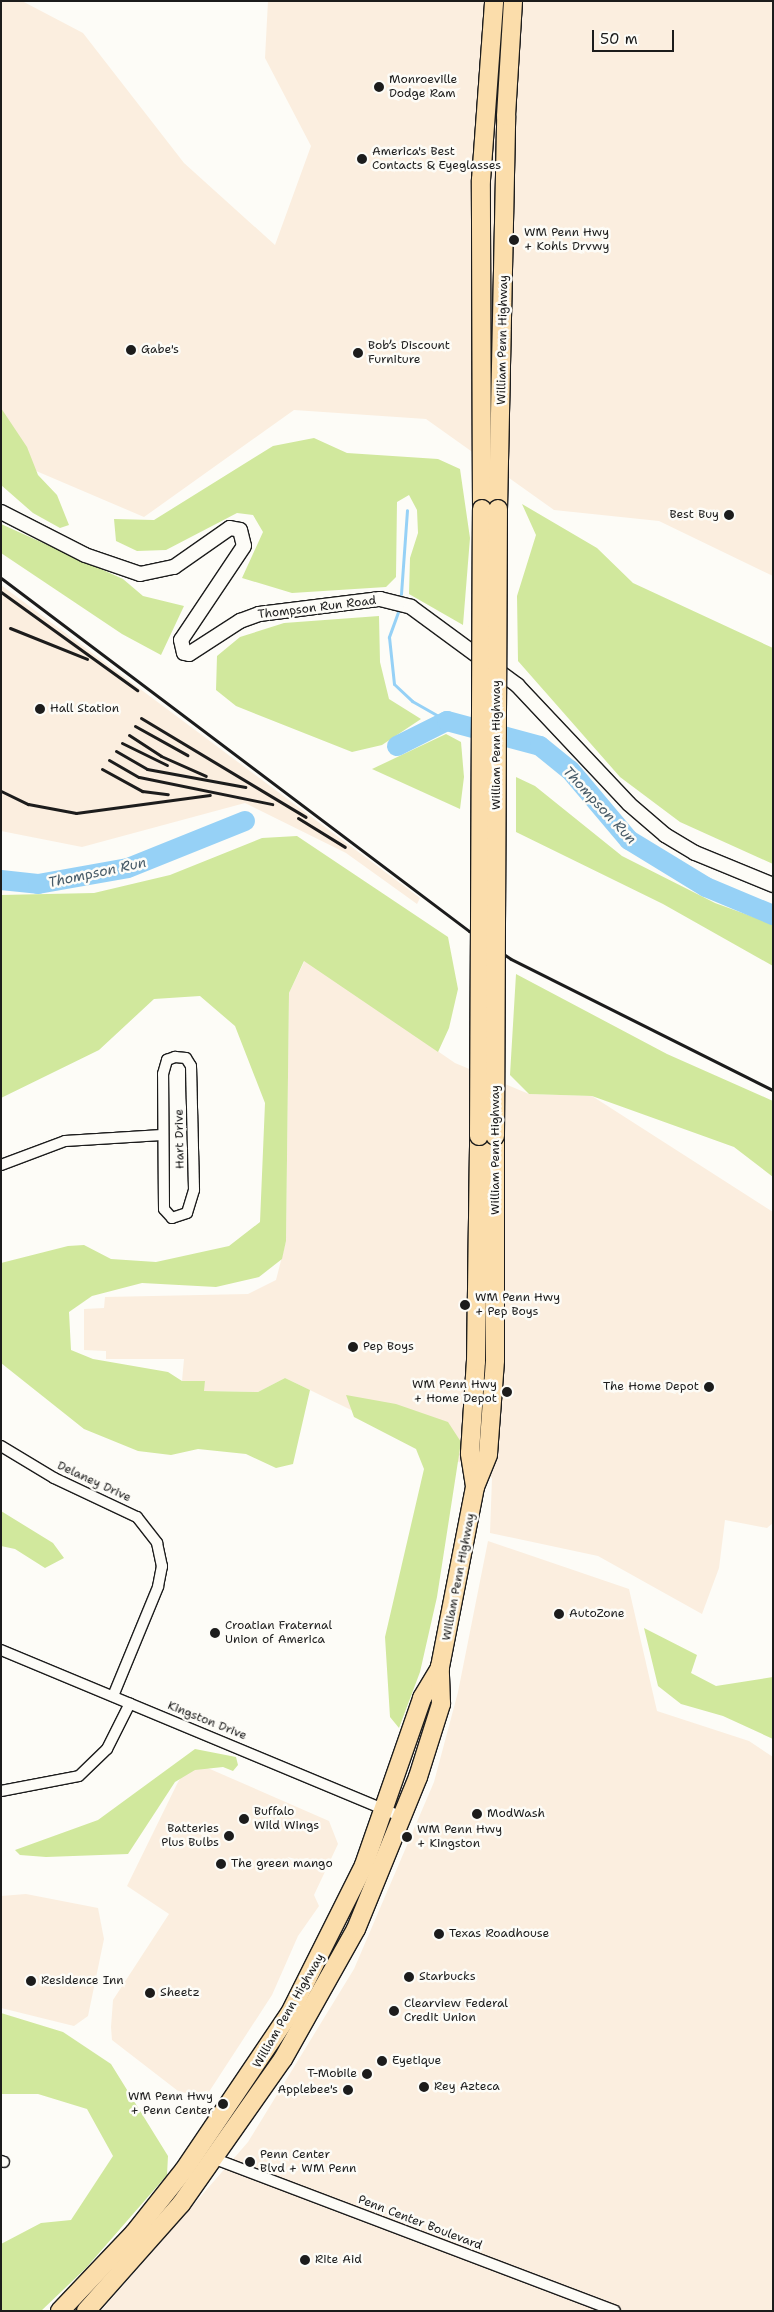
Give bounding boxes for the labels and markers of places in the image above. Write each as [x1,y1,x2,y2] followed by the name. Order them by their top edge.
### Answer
[389,73,457,101] place label: Monroeville Dodge Ram
[373,81,385,93] marker: Monroeville Dodge Ram
[372,145,501,173] place label: America's Best Contacts & Eyeglasses
[356,153,368,165] marker: America's Best Contacts & Eyeglasses
[524,226,609,254] place label: WM Penn Hwy + Kohls Drvwy
[508,234,520,246] marker: WM Penn Hwy + Kohls Drvwy
[368,339,450,367] place label: Bob’s Discount Furniture
[141,343,179,357] place label: Gabe's
[125,344,137,356] marker: Gabe's
[352,347,364,359] marker: Bob’s Discount Furniture
[670,508,719,522] place label: Best Buy
[723,509,735,521] marker: Best Buy
[50,702,119,716] place label: Hall Station
[34,703,46,715] marker: Hall Station
[475,1291,560,1319] place label: WM Penn Hwy + Pep Boys
[459,1299,471,1311] marker: WM Penn Hwy + Pep Boys
[363,1340,414,1354] place label: Pep Boys
[347,1341,359,1353] marker: Pep Boys
[412,1378,497,1406] place label: WM Penn Hwy + Home Depot
[603,1380,699,1394] place label: The Home Depot
[703,1381,715,1393] marker: The Home Depot
[501,1386,513,1398] marker: WM Penn Hwy + Home Depot
[569,1607,625,1621] place label: AutoZone
[553,1608,565,1620] marker: AutoZone
[225,1619,332,1647] place label: Croatian Fraternal Union of America
[209,1627,221,1639] marker: Croatian Fraternal Union of America
[254,1805,319,1833] place label: Buffalo Wild Wings
[487,1807,545,1821] place label: ModWash
[471,1808,483,1820] marker: ModWash
[238,1813,250,1825] marker: Buffalo Wild Wings
[161,1822,219,1850] place label: Batteries Plus Bulbs
[417,1823,502,1851] place label: WM Penn Hwy + Kingston
[223,1830,235,1842] marker: Batteries Plus Bulbs
[401,1831,413,1843] marker: WM Penn Hwy + Kingston
[231,1857,333,1871] place label: The green mango
[215,1858,227,1870] marker: The green mango
[449,1927,549,1941] place label: Texas Roadhouse
[433,1928,445,1940] marker: Texas Roadhouse
[419,1970,476,1984] place label: Starbucks
[403,1971,415,1983] marker: Starbucks
[41,1974,124,1988] place label: Residence Inn
[25,1975,37,1987] marker: Residence Inn
[160,1986,200,2000] place label: Sheetz
[144,1987,156,1999] marker: Sheetz
[404,1997,508,2025] place label: Clearview Federal Credit Union
[388,2005,400,2017] marker: Clearview Federal Credit Union
[392,2054,441,2068] place label: Eyetique
[376,2055,388,2067] marker: Eyetique
[307,2067,357,2081] place label: T-Mobile
[361,2068,373,2080] marker: T-Mobile
[434,2080,500,2094] place label: Rey Azteca
[418,2081,430,2093] marker: Rey Azteca
[277,2083,338,2097] place label: Applebee's
[342,2084,354,2096] marker: Applebee's
[128,2090,213,2118] place label: WM Penn Hwy + Penn Center
[217,2098,229,2110] marker: WM Penn Hwy + Penn Center
[260,2148,356,2176] place label: Penn Center Blvd + WM Penn
[244,2156,256,2168] marker: Penn Center Blvd + WM Penn
[315,2253,362,2267] place label: Rite Aid
[299,2254,311,2266] marker: Rite Aid

